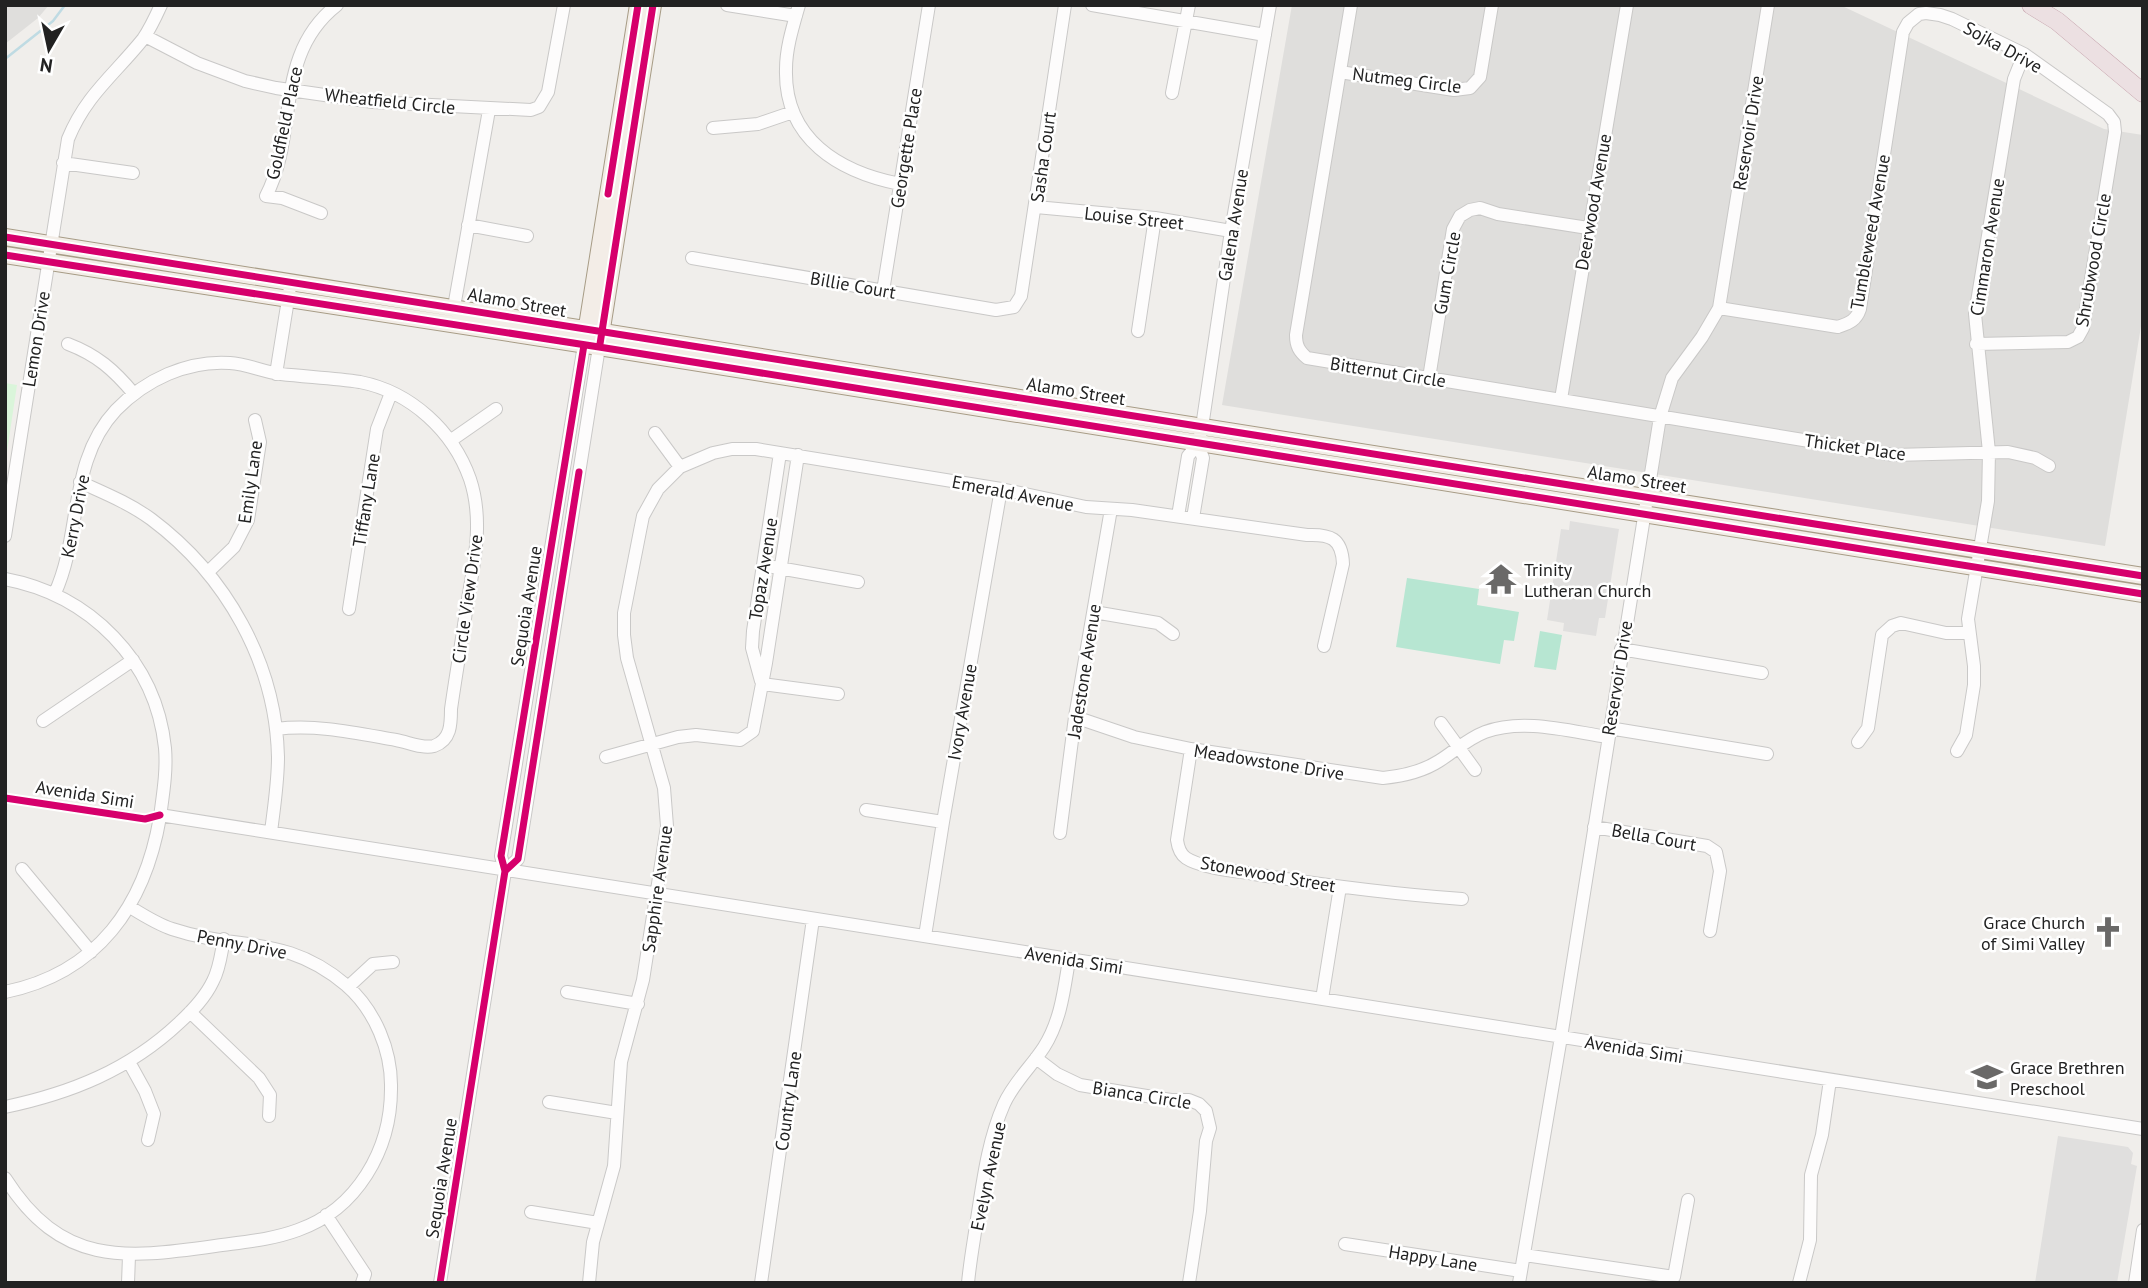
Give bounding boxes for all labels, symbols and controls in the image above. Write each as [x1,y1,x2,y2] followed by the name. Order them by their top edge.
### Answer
[14,14,84,84] north arrow
[1960,16,2046,78] street label: Sojka Drive
[38,53,54,79] text: N
[1351,62,1463,98] street label: Nutmeg Circle
[261,64,307,182] street label: Goldfield Place
[1728,74,1768,192] street label: Reservoir Drive
[324,83,456,119] street label: Wheatfield Circle
[885,86,927,210] street label: Georgette Place
[1025,110,1061,204] street label: Sasha Court
[1570,132,1616,272] street label: Deerwood Avenue
[1845,152,1895,312] street label: Tumbleweed Avenue
[1213,167,1253,283] street label: Galena Avenue
[1965,176,2009,318] street label: Cimmaron Avenue
[2070,191,2116,329] street label: Shrubwood Circle
[1083,201,1185,235] street label: Louise Street
[1428,230,1466,316] street label: Gum Circle
[808,266,898,304] street label: Billie Court
[466,282,568,322] street label: Alamo Street
[17,289,55,389] street label: Lemon Drive
[1329,352,1447,392] street label: Bitternut Circle
[1025,372,1127,410] street label: Alamo Street
[1803,428,1907,466] street label: Thicket Place
[233,439,267,525] street label: Emily Lane
[347,452,385,548] street label: Tiffany Lane
[1586,460,1688,498] street label: Alamo Street
[950,470,1076,516] street label: Emerald Avenue
[56,472,94,560] street label: Kerry Drive
[744,516,782,622] street label: Topaz Avenue
[447,533,487,665] street label: Circle View Drive
[505,544,547,668] street label: Sequoia Avenue
[1524,558,1651,602] place label: Trinity Lutheran Church
[1484,562,1518,596] temple icon: Trinity Lutheran Church
[1062,602,1106,741] street label: Jadestone Avenue
[1597,619,1637,737] street label: Reservoir Drive
[942,662,982,762] street label: Ivory Avenue
[1192,739,1346,785] street label: Meadowstone Drive
[34,775,136,813] street label: Avenida Simi
[1610,818,1698,856] street label: Bella Court
[637,824,677,954] street label: Sapphire Avenue
[1199,851,1337,897] street label: Stonewood Street
[1981,911,2086,955] place label: Grace Church of Simi Valley
[2091,915,2125,949] church icon: Grace Church of Simi Valley
[195,924,289,964] street label: Penny Drive
[1023,941,1125,979] street label: Avenida Simi
[1583,1030,1685,1068] street label: Avenida Simi
[770,1050,806,1152] street label: Country Lane
[2010,1056,2125,1100] place label: Grace Brethren Preschool
[1970,1060,2004,1094] school or university icon: Grace Brethren Preschool
[1091,1076,1193,1114] street label: Bianca Circle
[420,1116,462,1240] street label: Sequoia Avenue
[965,1119,1011,1233] street label: Evelyn Avenue
[1387,1240,1479,1276] street label: Happy Lane

